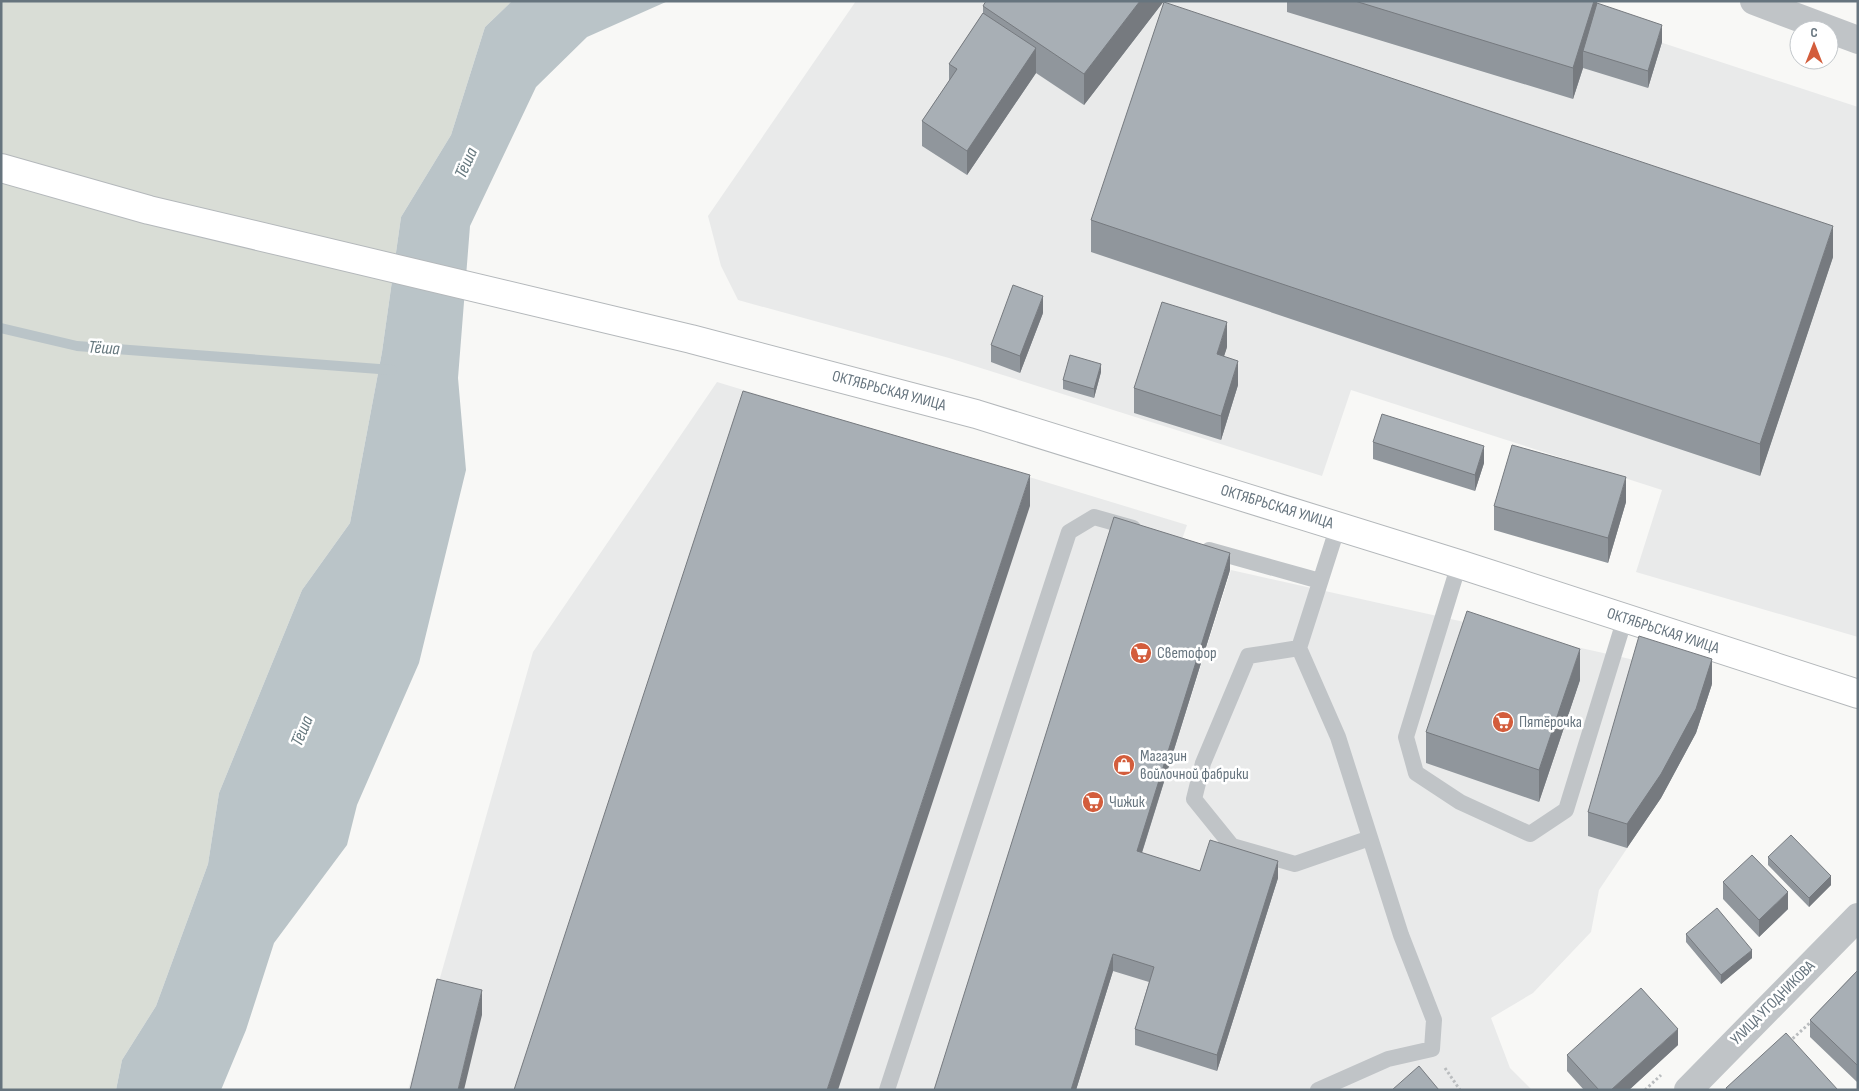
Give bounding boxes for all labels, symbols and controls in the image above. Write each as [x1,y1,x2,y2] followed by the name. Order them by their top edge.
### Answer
[1789,20,1839,70] north arrow
[1810,24,1818,41] text: С
[450,144,482,182] water label: Тёша
[88,336,121,360] water label: Тёша
[830,367,948,415] street label: ОКТЯБРЬСКАЯ УЛИЦА
[1218,481,1336,533] street label: ОКТЯБРЬСКАЯ УЛИЦА
[1604,604,1722,658] street label: ОКТЯБРЬСКАЯ УЛИЦА
[1129,641,1153,665] supermarket icon: Светофор
[1157,644,1217,663] place label: Светофор
[1491,710,1515,734] supermarket icon: Пятёрочка
[286,712,318,750] water label: Тёша
[1519,713,1582,732] place label: Пятёрочка
[1140,747,1249,784] place label: Магазин войлочной фабрики
[1112,753,1136,777] shop icon: Магазин войлочной фабрики
[1081,790,1105,814] supermarket icon: Чижик
[1109,793,1146,812] place label: Чижик
[1727,957,1819,1049] street label: УЛИЦА УГОДНИКОВА

